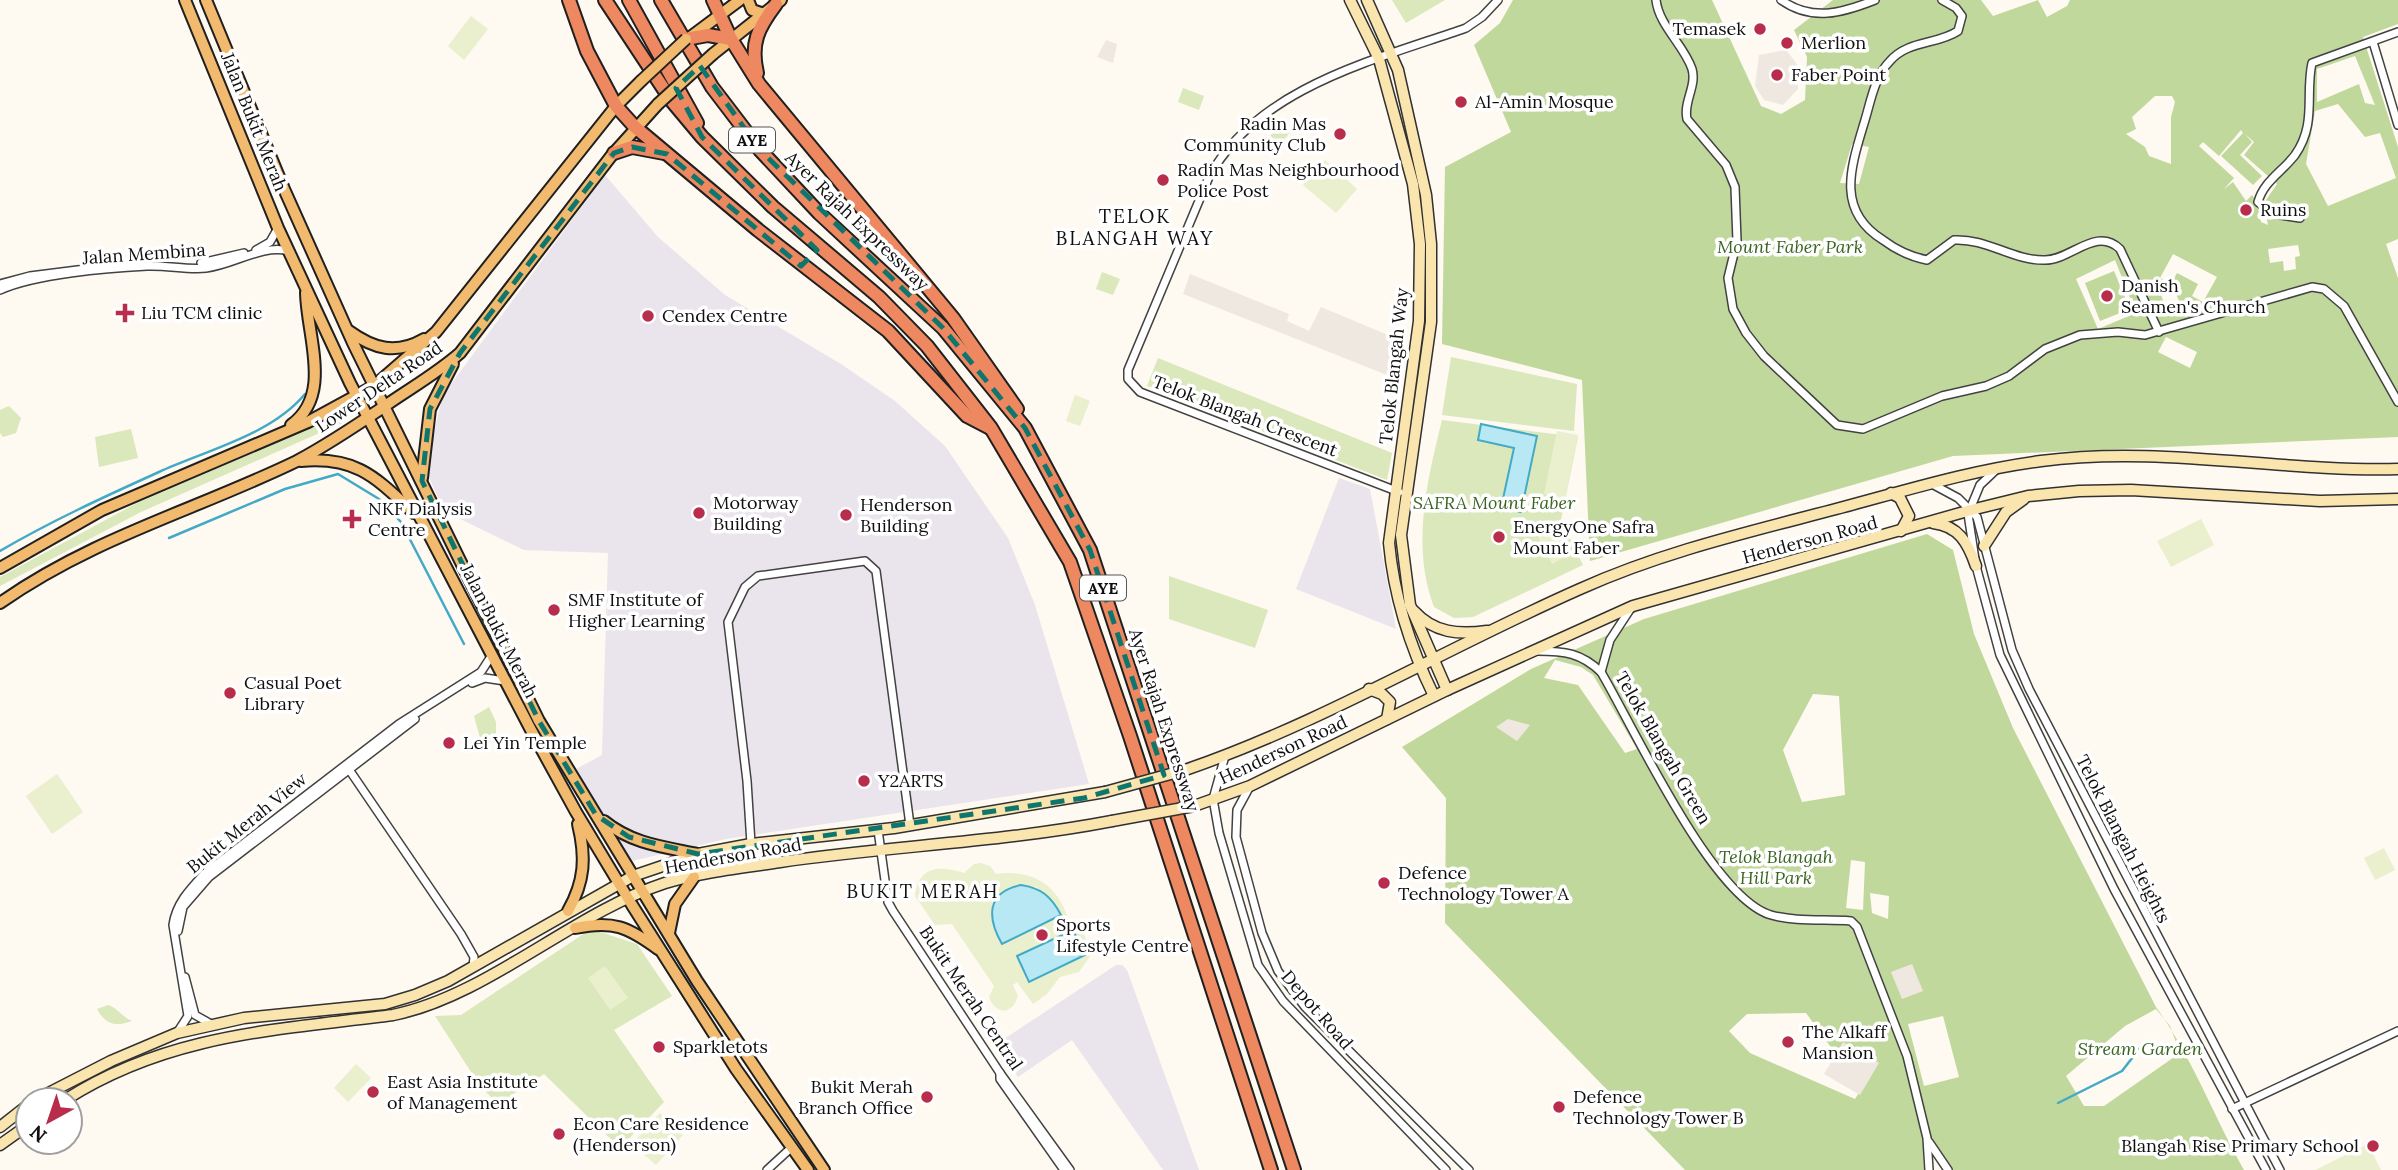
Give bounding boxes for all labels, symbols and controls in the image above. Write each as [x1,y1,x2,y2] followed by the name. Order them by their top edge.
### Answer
[1672,17,1746,40] place label: Temasek
[1752,21,1768,37] marker: Temasek
[1801,31,1866,54] place label: Merlion
[1779,35,1795,51] marker: Merlion
[216,48,293,195] street label: Jalan Bukit Merah
[1791,63,1886,86] place label: Faber Point
[1769,67,1785,83] marker: Faber Point
[1474,90,1614,113] place label: Al-Amin Mosque
[1453,94,1469,110] marker: Al-Amin Mosque
[1184,112,1326,156] place label: Radin Mas Community Club
[1332,126,1348,142] marker: Radin Mas Community Club
[729,128,775,152] road number: AYE
[780,145,934,296] street label: Ayer Rajah Expressway
[1177,158,1400,202] place label: Radin Mas Neighbourhood Police Post
[1155,172,1171,188] marker: Radin Mas Neighbourhood Police Post
[2260,198,2306,221] place label: Ruins
[2238,202,2254,218] marker: Ruins
[1056,204,1214,250] district label: TELOK BLANGAH WAY
[1717,235,1863,258] park label: Mount Faber Park
[81,238,206,269] street label: Jalan Membina
[2121,274,2266,318] place label: Danish Seamen's Church
[1374,286,1413,445] street label: Telok Blangah Way
[2099,288,2115,304] marker: Danish Seamen's Church
[141,301,262,324] place label: Liu TCM clinic
[115,303,135,323] marker: Liu TCM clinic
[662,304,788,327] place label: Cendex Centre
[640,308,656,324] marker: Cendex Centre
[311,336,447,438] street label: Lower Delta Road
[1149,370,1341,461] street label: Telok Blangah Crescent
[713,491,799,535] place label: Motorway Building
[1413,491,1576,514] park label: SAFRA Mount Faber
[860,493,953,537] place label: Henderson Building
[368,497,472,541] place label: NKF Dialysis Centre
[691,505,707,521] marker: Motorway Building
[838,507,854,523] marker: Henderson Building
[342,509,362,529] marker: NKF Dialysis Centre
[1740,510,1880,569] street label: Henderson Road
[1513,515,1655,559] place label: EnergyOne Safra Mount Faber
[1491,529,1507,545] marker: EnergyOne Safra Mount Faber
[455,559,543,702] street label: Jalan Bukit Merah
[1080,576,1126,600] road number: AYE
[568,588,706,632] place label: SMF Institute of Higher Learning
[546,602,562,618] marker: SMF Institute of Higher Learning
[1124,624,1205,815] street label: Ayer Rajah Expressway
[1610,667,1717,828] street label: Telok Blangah Green
[244,671,342,715] place label: Casual Poet Library
[222,685,238,701] marker: Casual Poet Library
[1215,710,1351,789] street label: Henderson Road
[463,731,587,754] place label: Lei Yin Temple
[441,735,457,751] marker: Lei Yin Temple
[2071,751,2176,927] street label: Telok Blangah Heights
[182,767,312,878] street label: Bukit Merah View
[877,769,943,792] place label: Y2ARTS
[856,773,872,789] marker: Y2ARTS
[663,832,804,879] street label: Henderson Road
[1719,845,1834,889] park label: Telok Blangah Hill Park
[1398,861,1570,905] place label: Defence Technology Tower A
[1376,875,1392,891] marker: Defence Technology Tower A
[846,879,1000,903] district label: BUKIT MERAH
[1056,913,1189,957] place label: Sports Lifestyle Centre
[915,921,1028,1074] street label: Bukit Merah Central
[1034,927,1050,943] marker: Sports Lifestyle Centre
[1277,965,1358,1054] street label: Depot Road
[1802,1020,1888,1064] place label: The Alkaff Mansion
[1780,1034,1796,1050] marker: The Alkaff Mansion
[673,1035,768,1058] place label: Sparkletots
[2078,1037,2202,1060] park label: Stream Garden
[651,1039,667,1055] marker: Sparkletots
[387,1070,538,1114] place label: East Asia Institute of Management
[798,1075,913,1119] place label: Bukit Merah Branch Office
[365,1084,381,1100] marker: East Asia Institute of Management
[1573,1085,1744,1129] place label: Defence Technology Tower B
[14,1086,84,1156] north arrow
[919,1089,935,1105] marker: Bukit Merah Branch Office
[1551,1099,1567,1115] marker: Defence Technology Tower B
[573,1112,749,1156] place label: Econ Care Residence (Henderson)
[24,1120,51,1148] text: N
[551,1126,567,1142] marker: Econ Care Residence (Henderson)
[2121,1134,2359,1157] place label: Blangah Rise Primary School
[2365,1138,2381,1154] marker: Blangah Rise Primary School

